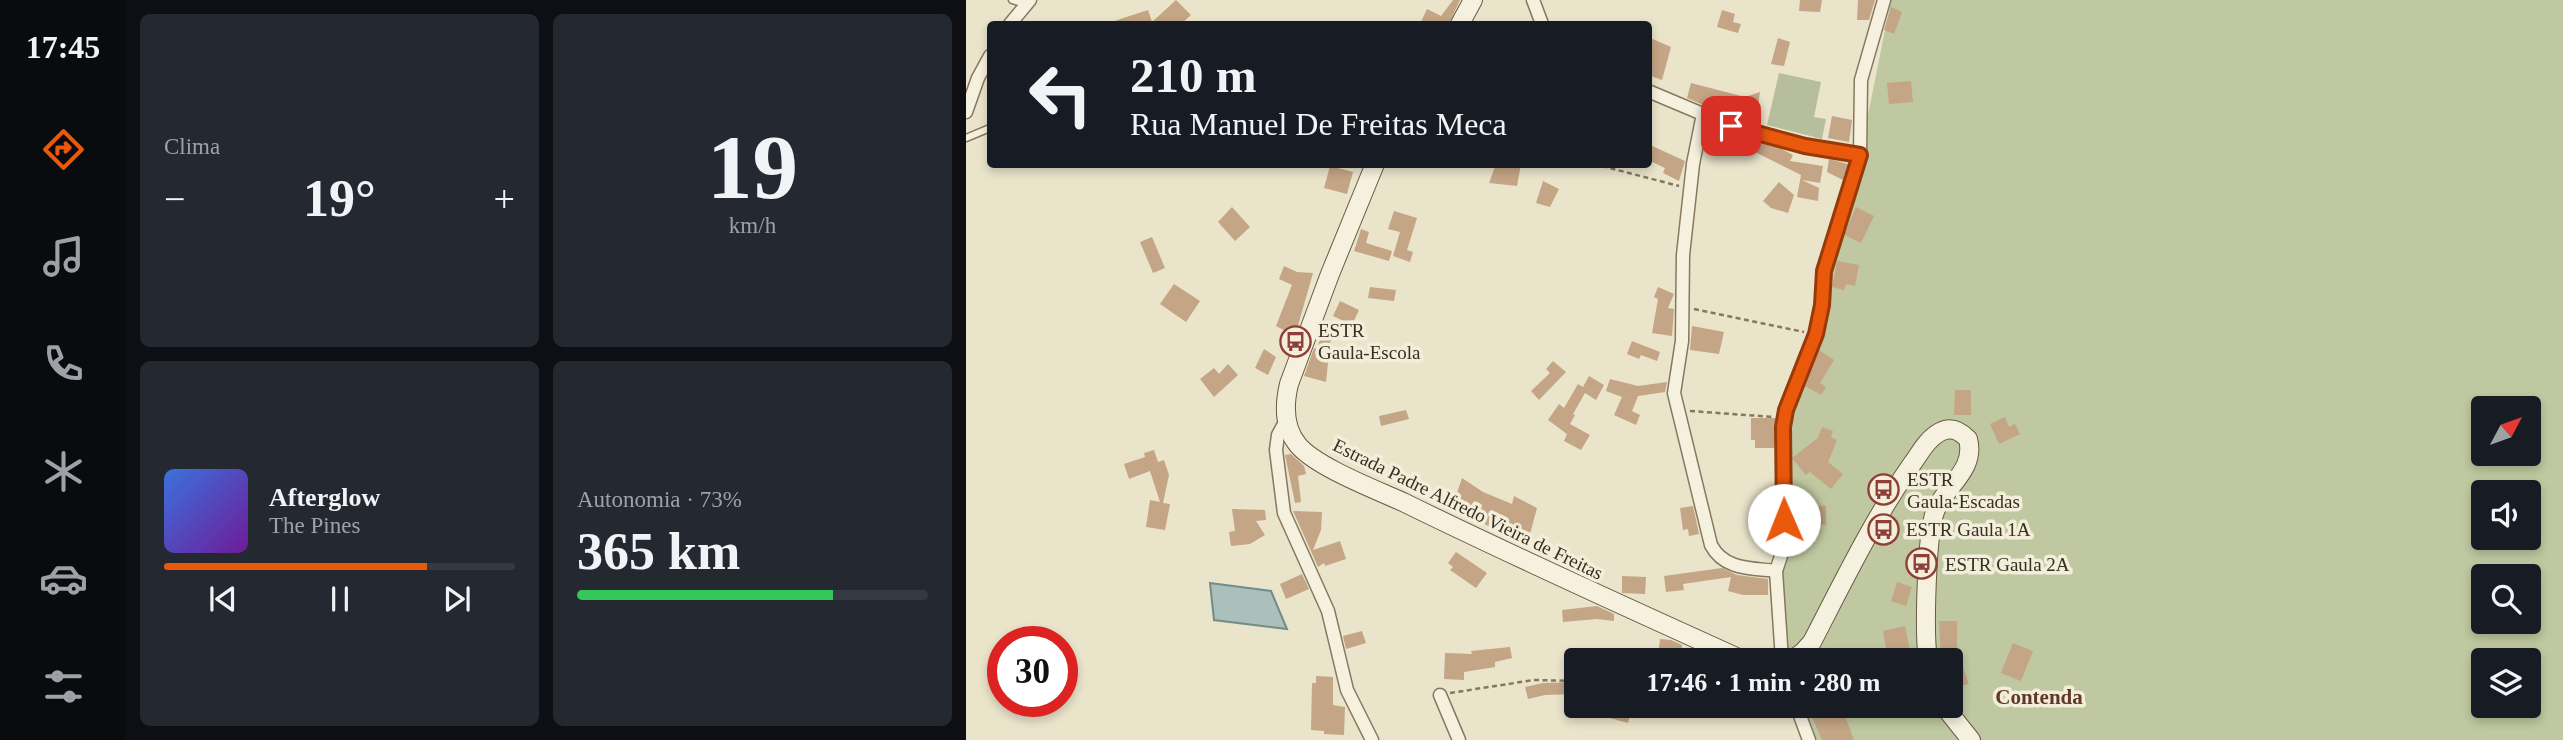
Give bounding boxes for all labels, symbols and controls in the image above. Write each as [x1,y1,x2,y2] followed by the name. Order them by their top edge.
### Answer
[26,29,100,65] text: 17:45
[1130,48,1257,103] text: 210 m
[1015,49,1106,140] icon: left
[1701,96,1761,156] pin
[1130,106,1507,142] text: Rua Manuel De Freitas Meca
[1712,107,1750,145] icon: arrive
[707,117,798,218] text: 19
[39,125,88,174] icon: directions
[164,134,220,159] text: Clima
[303,170,376,227] text: 19°
[164,178,185,220] text: −
[494,178,515,220] text: +
[729,213,776,238] text: km/h
[39,232,88,281] icon: music
[1318,320,1421,363] place label: ESTR Gaula-Escola
[1278,324,1312,358] bus stop icon: ESTR Gaula-Escola
[39,339,88,388] icon: phone
[2471,396,2541,466] north arrow
[2471,396,2541,718] map controls
[1330,434,1606,584] street label: Estrada Padre Alfredo Vieira de Freitas
[39,447,88,496] icon: climate
[1907,469,2020,512] place label: ESTR Gaula-Escadas
[1867,473,1901,507] bus stop icon: ESTR Gaula-Escadas
[2471,480,2541,550] button: sound
[269,483,380,512] text: Afterglow
[1747,483,1821,557] position arrow
[577,487,742,512] text: Autonomia · 73%
[1866,512,1900,546] bus stop icon: ESTR Gaula 1A
[269,513,360,538] text: The Pines
[1906,519,2031,540] place label: ESTR Gaula 1A
[577,523,740,580] text: 365 km
[1905,547,1939,581] bus stop icon: ESTR Gaula 2A
[39,554,88,603] icon: car
[1945,554,2070,575] place label: ESTR Gaula 2A
[2471,564,2541,634] button: search
[204,580,242,618] icon: previous
[321,580,359,618] icon: pause
[438,580,476,618] icon: next
[987,626,1078,717] speed limit sign: 30
[2471,648,2541,718] button: layers
[39,662,88,711] icon: filters
[1647,668,1881,697] text: 17:46 · 1 min · 280 m
[1995,685,2083,709] district label: Contenda

